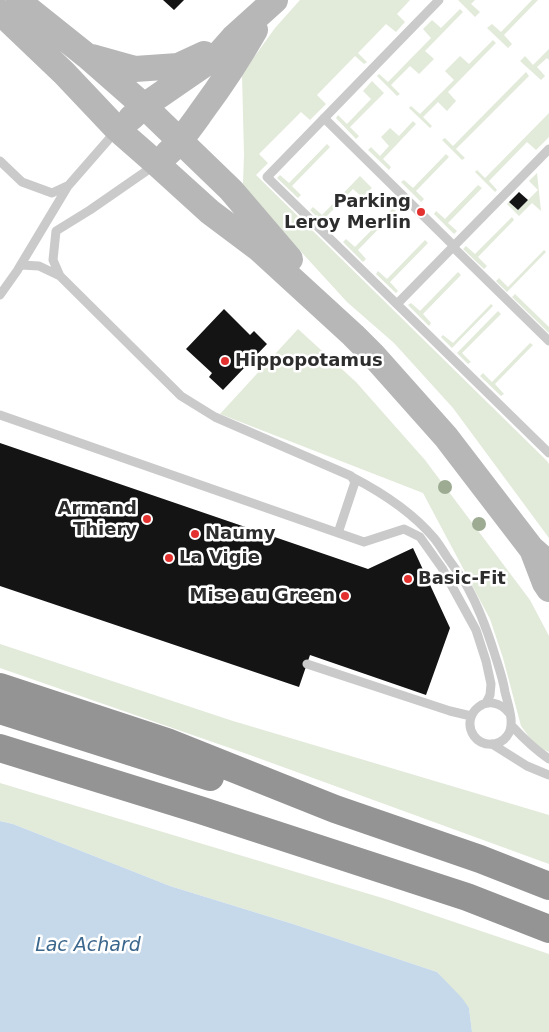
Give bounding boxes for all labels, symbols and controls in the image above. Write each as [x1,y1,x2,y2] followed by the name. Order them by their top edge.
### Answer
[284,191,411,233] place label: Parking Leroy Merlin
[415,206,427,218] marker: Parking Leroy Merlin
[235,350,383,372] place label: Hippopotamus
[219,355,231,367] marker: Hippopotamus
[58,498,137,540] place label: Armand Thiery
[141,513,153,525] marker: Armand Thiery
[205,523,276,545] place label: Naumy
[189,528,201,540] marker: Naumy
[179,547,260,569] place label: La Vigie
[163,552,175,564] marker: La Vigie
[418,568,506,590] place label: Basic-Fit
[402,573,414,585] marker: Basic-Fit
[190,585,335,607] place label: Mise au Green
[339,590,351,602] marker: Mise au Green
[35,935,141,957] water label: Lac Achard

